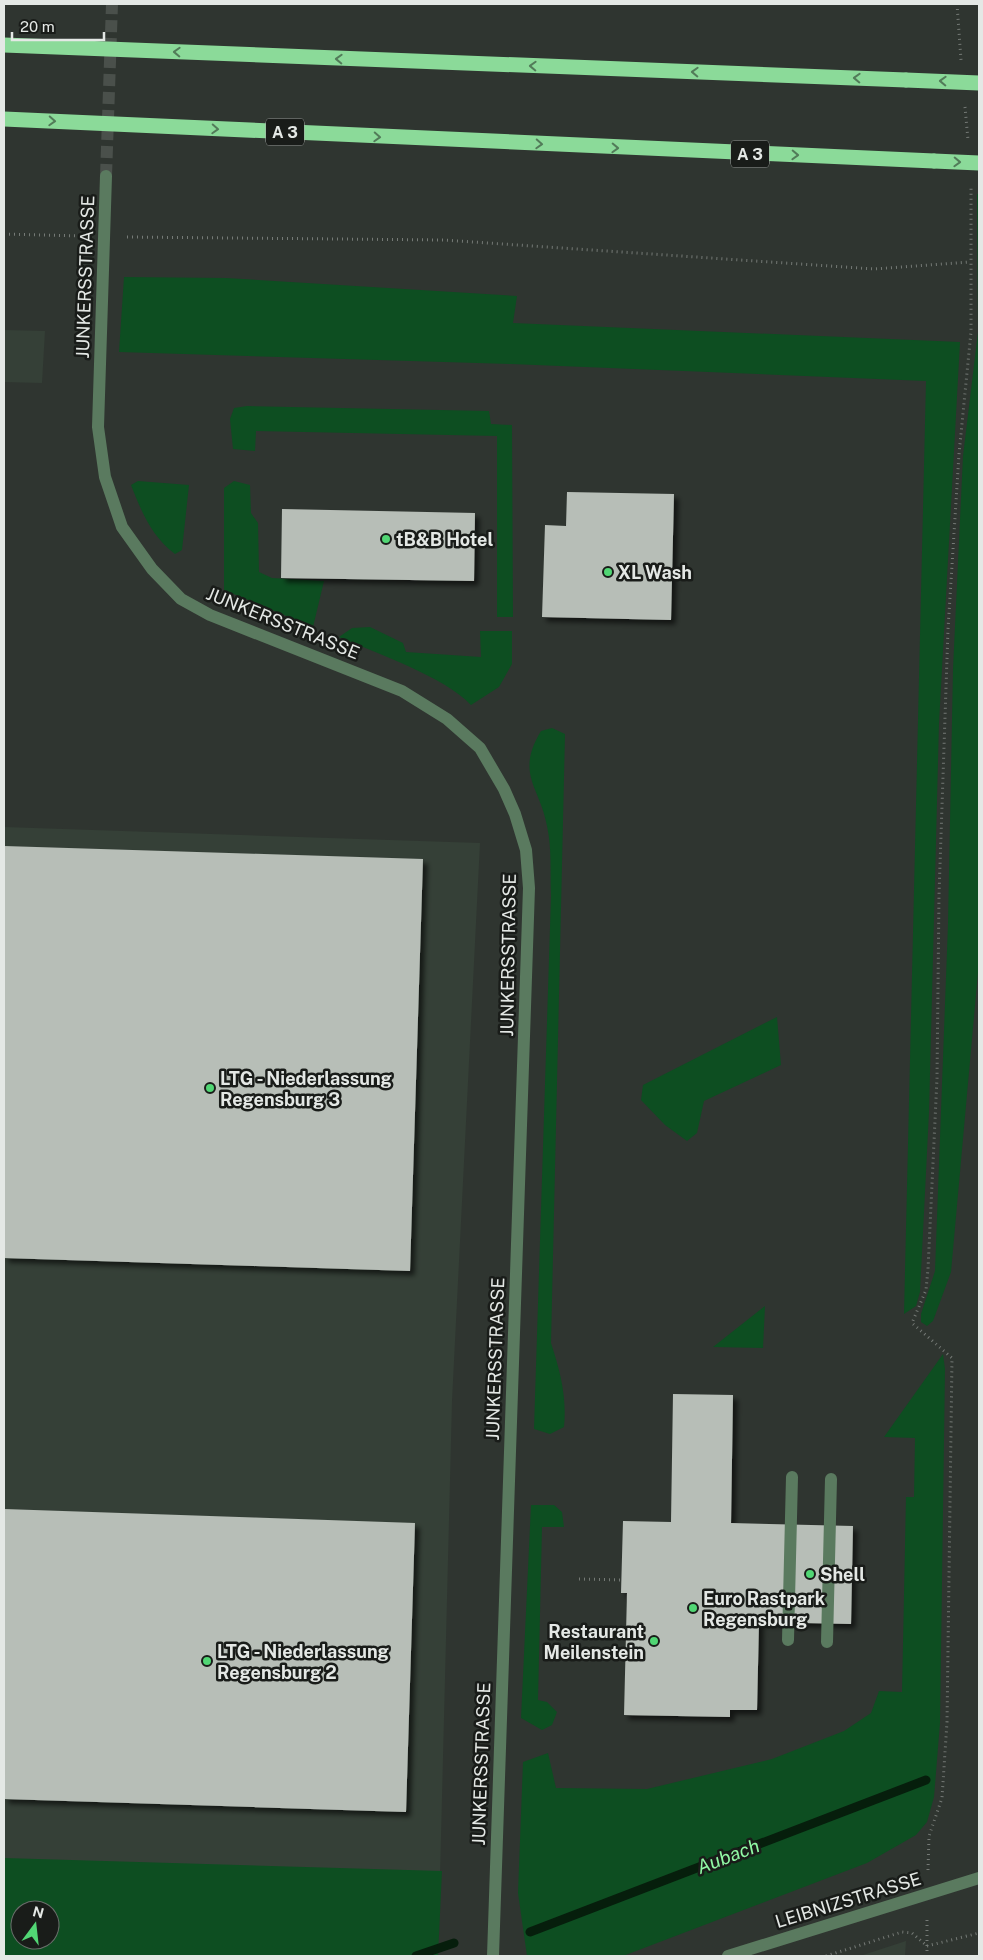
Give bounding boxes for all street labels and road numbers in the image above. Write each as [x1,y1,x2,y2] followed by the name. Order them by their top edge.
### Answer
[266,118,304,146] road number: A 3
[731,140,769,168] road number: A 3
[72,195,98,359] street label: JUNKERSSTRASSE
[203,583,363,663] street label: JUNKERSSTRASSE
[496,873,520,1037] street label: JUNKERSSTRASSE
[482,1277,508,1441] street label: JUNKERSSTRASSE
[468,1682,494,1846] street label: JUNKERSSTRASSE
[772,1868,924,1932] street label: LEIBNIZSTRASSE

